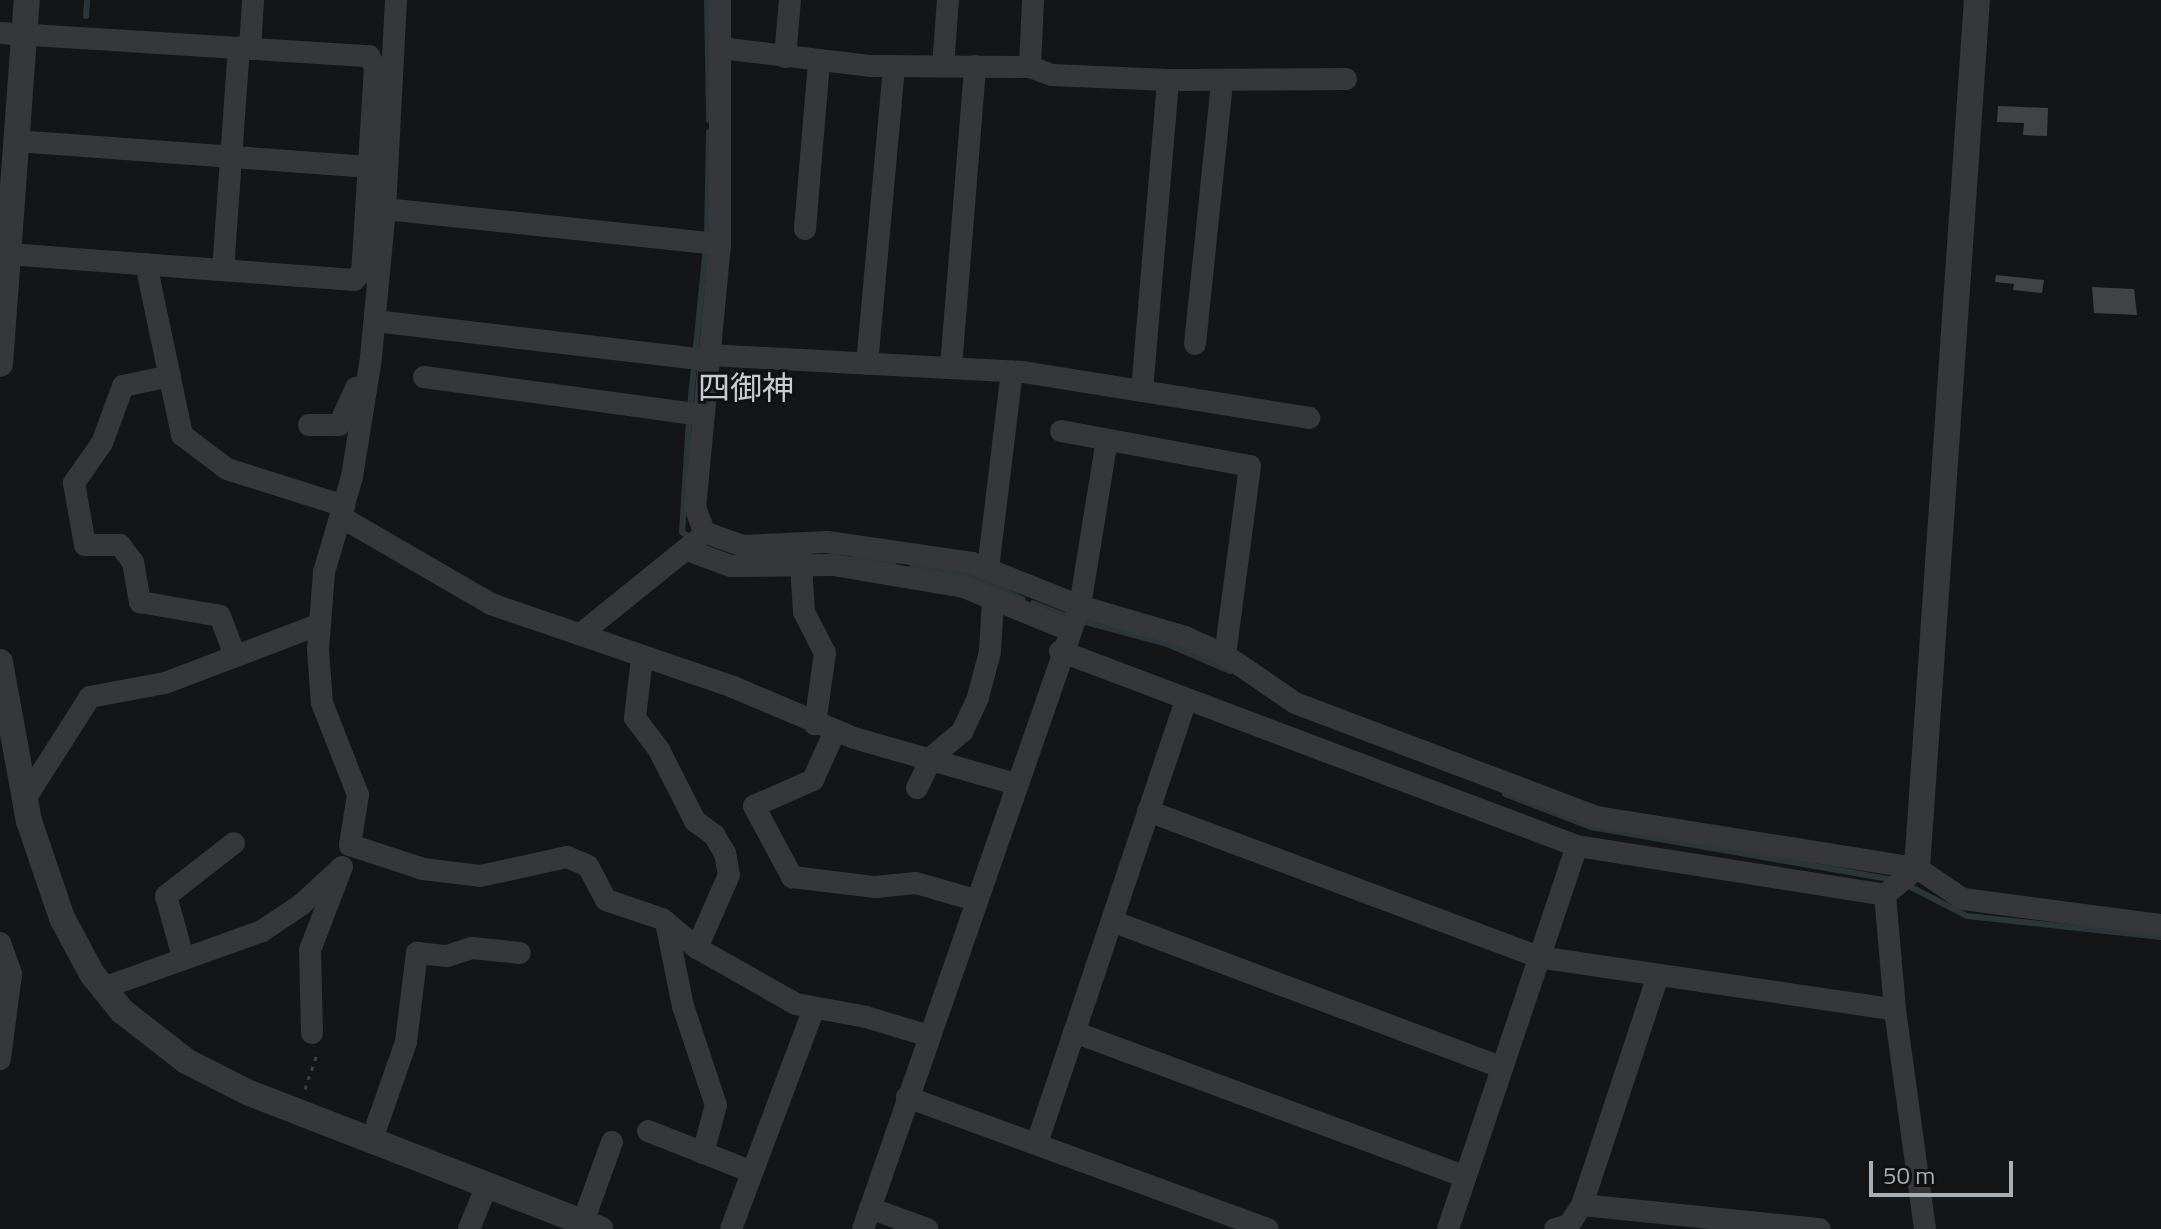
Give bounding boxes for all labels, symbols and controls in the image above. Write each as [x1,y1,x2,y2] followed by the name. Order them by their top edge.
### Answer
[698,368,794,406] district label: 四御神
[1873,1145,2017,1195] scale bar
[1883,1157,1935,1193] text: 50 m

